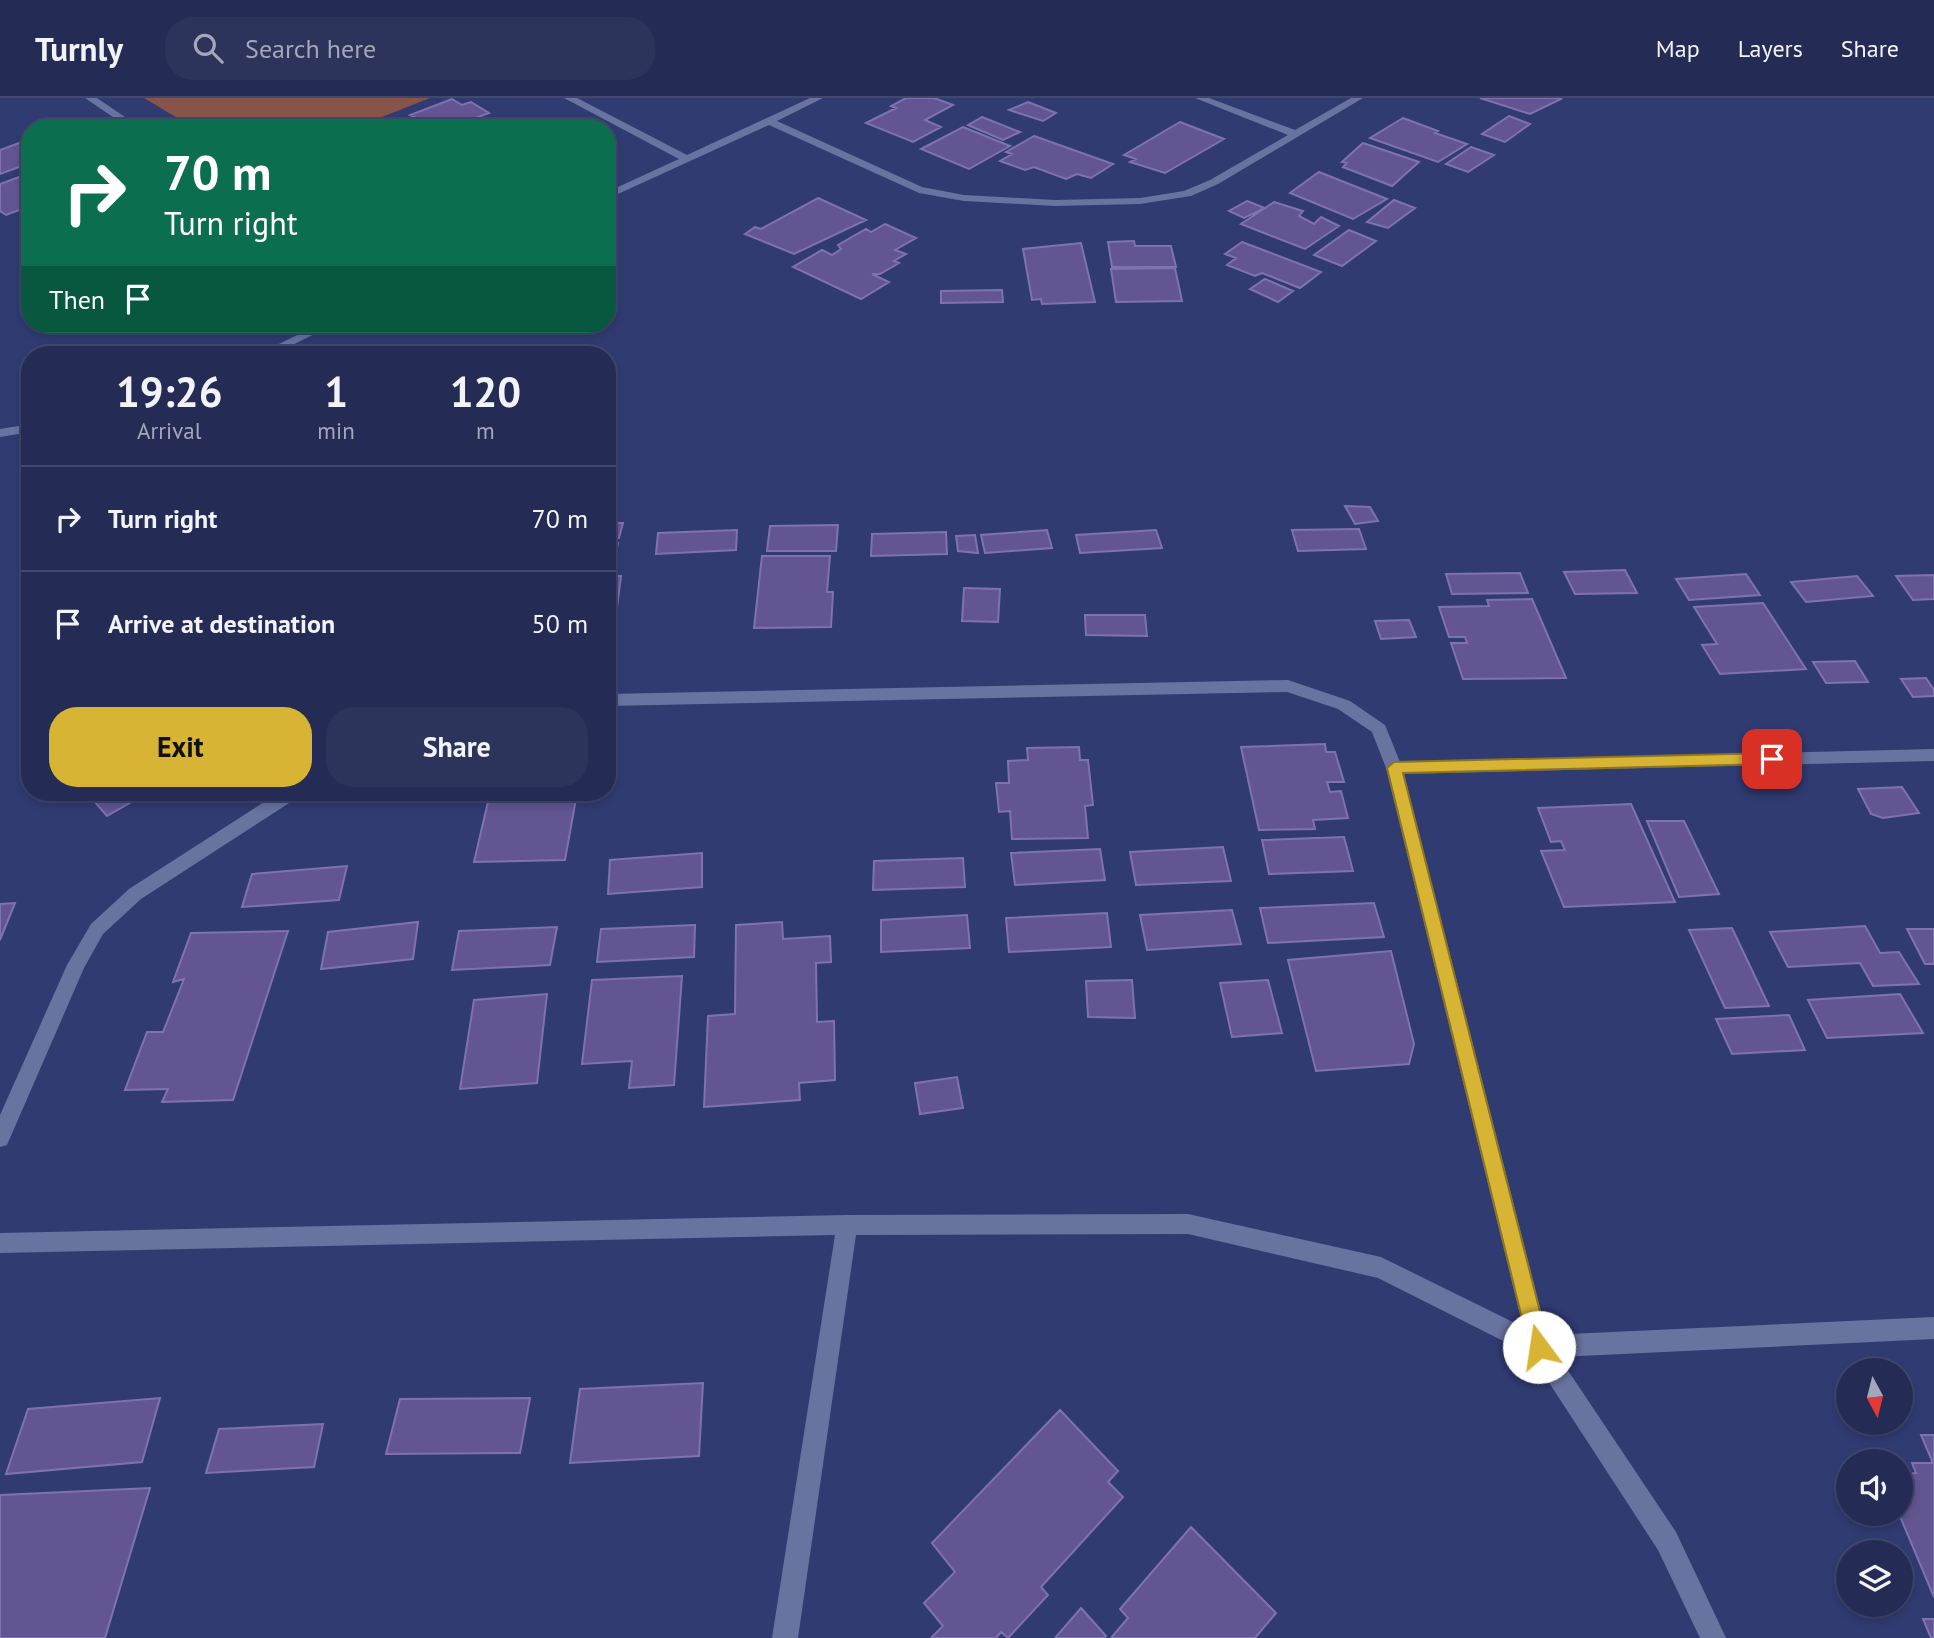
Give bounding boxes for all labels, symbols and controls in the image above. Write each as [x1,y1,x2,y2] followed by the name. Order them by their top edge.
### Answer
[165,17,655,80] search box
[35,27,123,70] text: Turnly
[189,29,227,67] icon: search
[245,32,376,65] text: Search here
[1656,33,1700,64] text: Map
[1738,33,1803,64] text: Layers
[1841,33,1899,64] text: Share
[164,140,271,204] text: 70 m
[49,147,140,238] icon: right
[164,202,298,244] text: Turn right
[119,280,157,318] icon: arrive
[49,283,105,316] text: Then
[116,364,222,419] text: 19:26
[324,364,348,419] text: 1
[450,364,521,419] text: 120
[137,416,201,445] text: Arrival
[317,416,355,445] text: min
[476,416,495,445] text: m
[49,500,87,538] icon: right
[108,502,217,535] text: Turn right
[532,502,588,535] text: 70 m
[49,605,87,643] icon: arrive
[108,607,335,640] text: Arrive at destination
[532,607,588,640] text: 50 m
[49,707,312,787] button: Exit
[326,707,588,787] button: Share
[1742,729,1802,789] pin
[1753,740,1791,778] icon: arrive
[1502,1310,1576,1384] position arrow
[1836,1358,1913,1435] north arrow
[1836,1358,1913,1617] map controls
[1836,1449,1913,1526] button: sound
[1836,1540,1913,1617] button: layers

